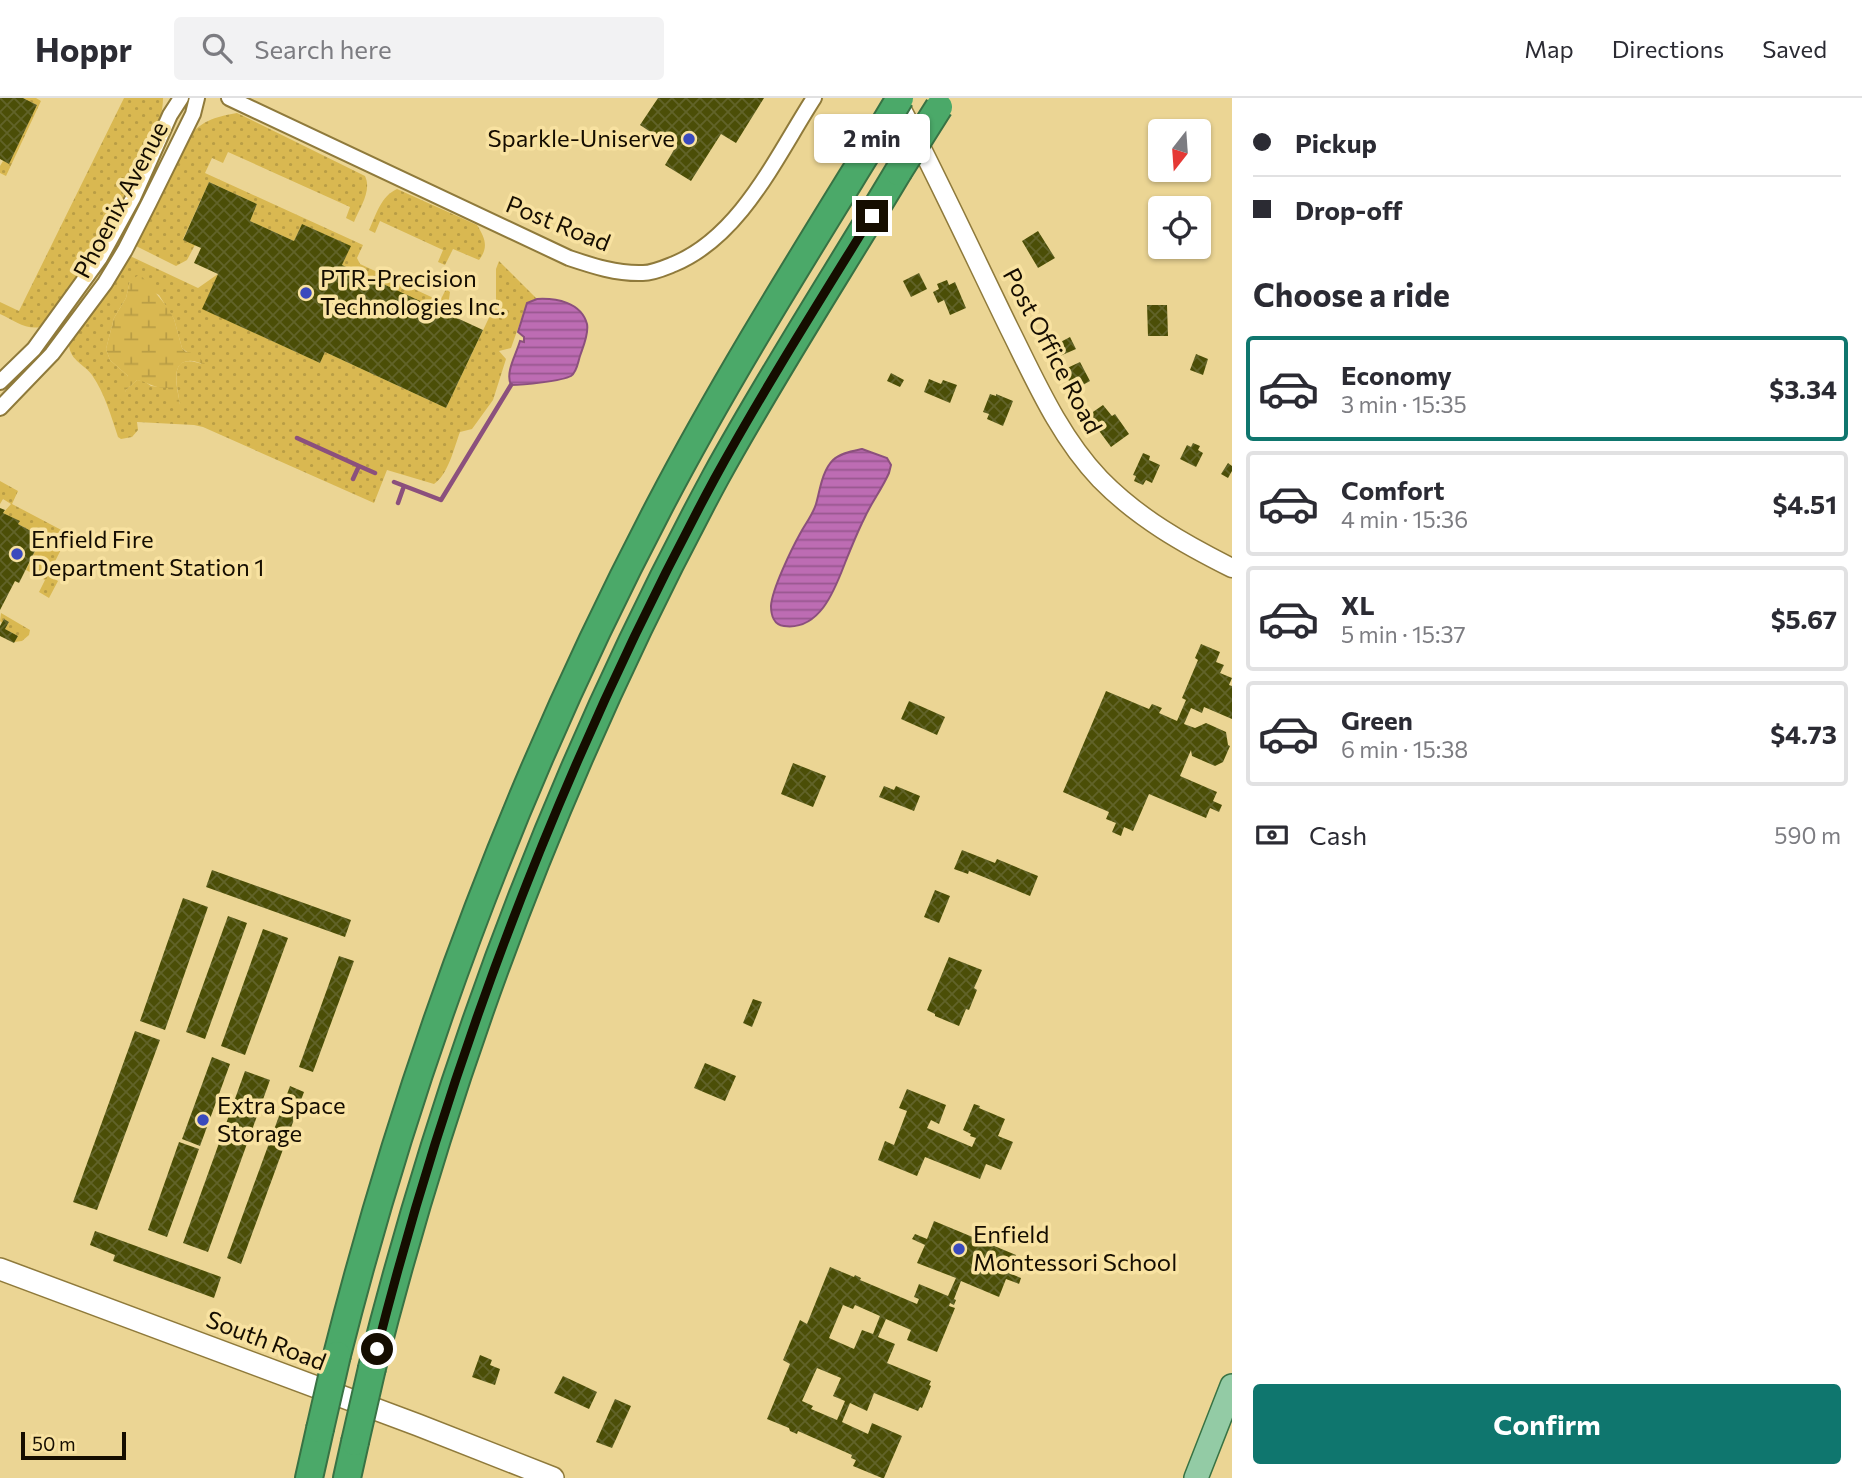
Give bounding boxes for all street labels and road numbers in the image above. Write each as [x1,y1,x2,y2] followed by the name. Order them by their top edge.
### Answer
[66,116,173,283] street label: Phoenix Avenue
[502,189,615,257] street label: Post Road
[997,263,1109,438] street label: Post Office Road
[202,1303,331,1376] street label: South Road

